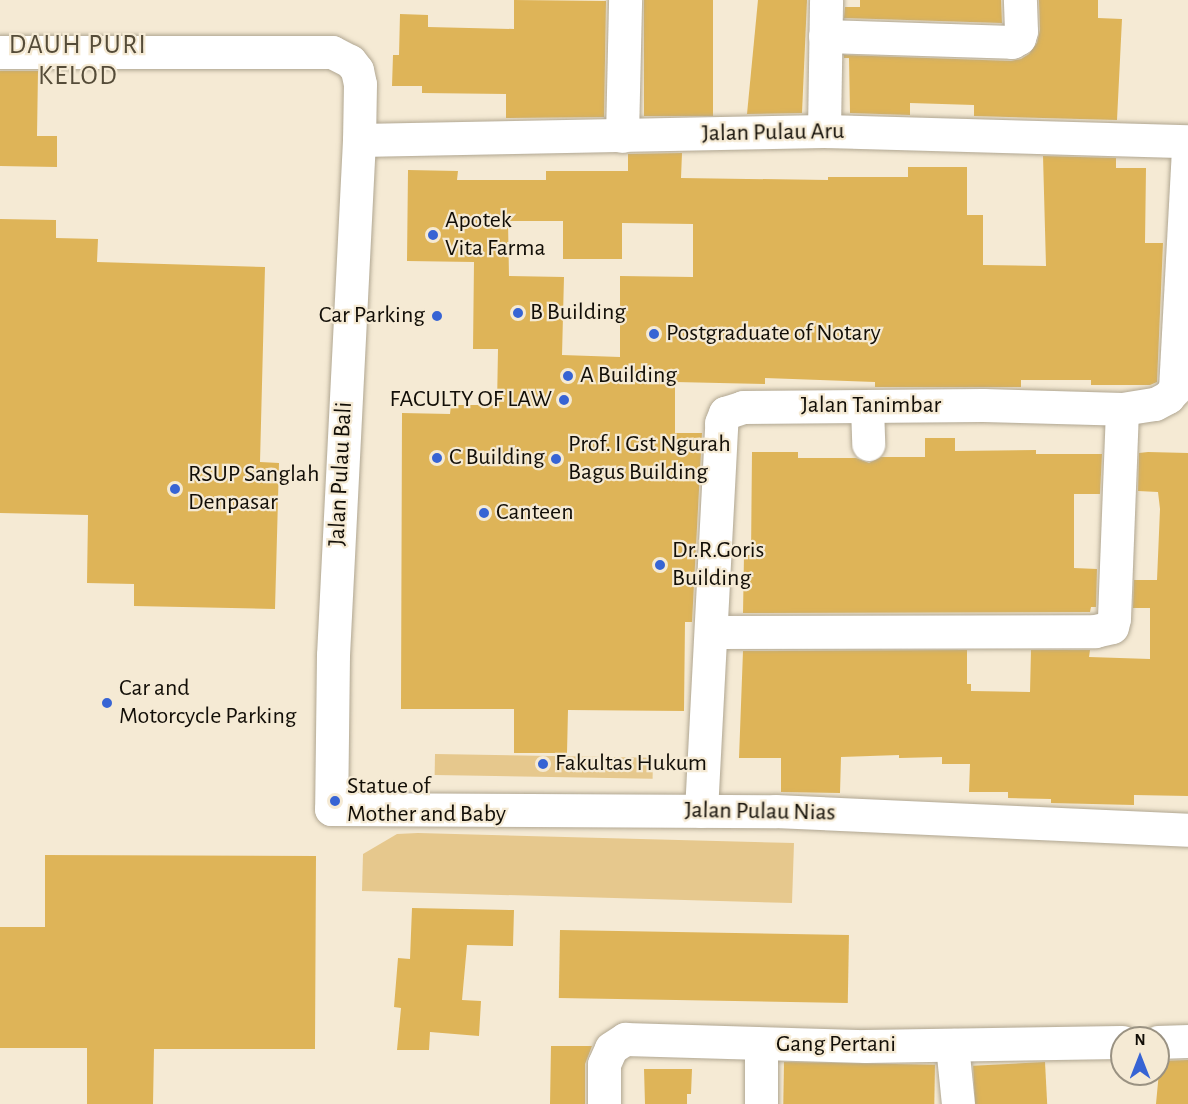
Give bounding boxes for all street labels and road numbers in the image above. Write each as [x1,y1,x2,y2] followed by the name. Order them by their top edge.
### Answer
[702,117,844,149] street label: Jalan Pulau Aru
[801,392,941,420] street label: Jalan Tanimbar
[323,401,359,547] street label: Jalan Pulau Bali
[684,796,836,828] street label: Jalan Pulau Nias
[776,1031,896,1059] street label: Gang Pertani

